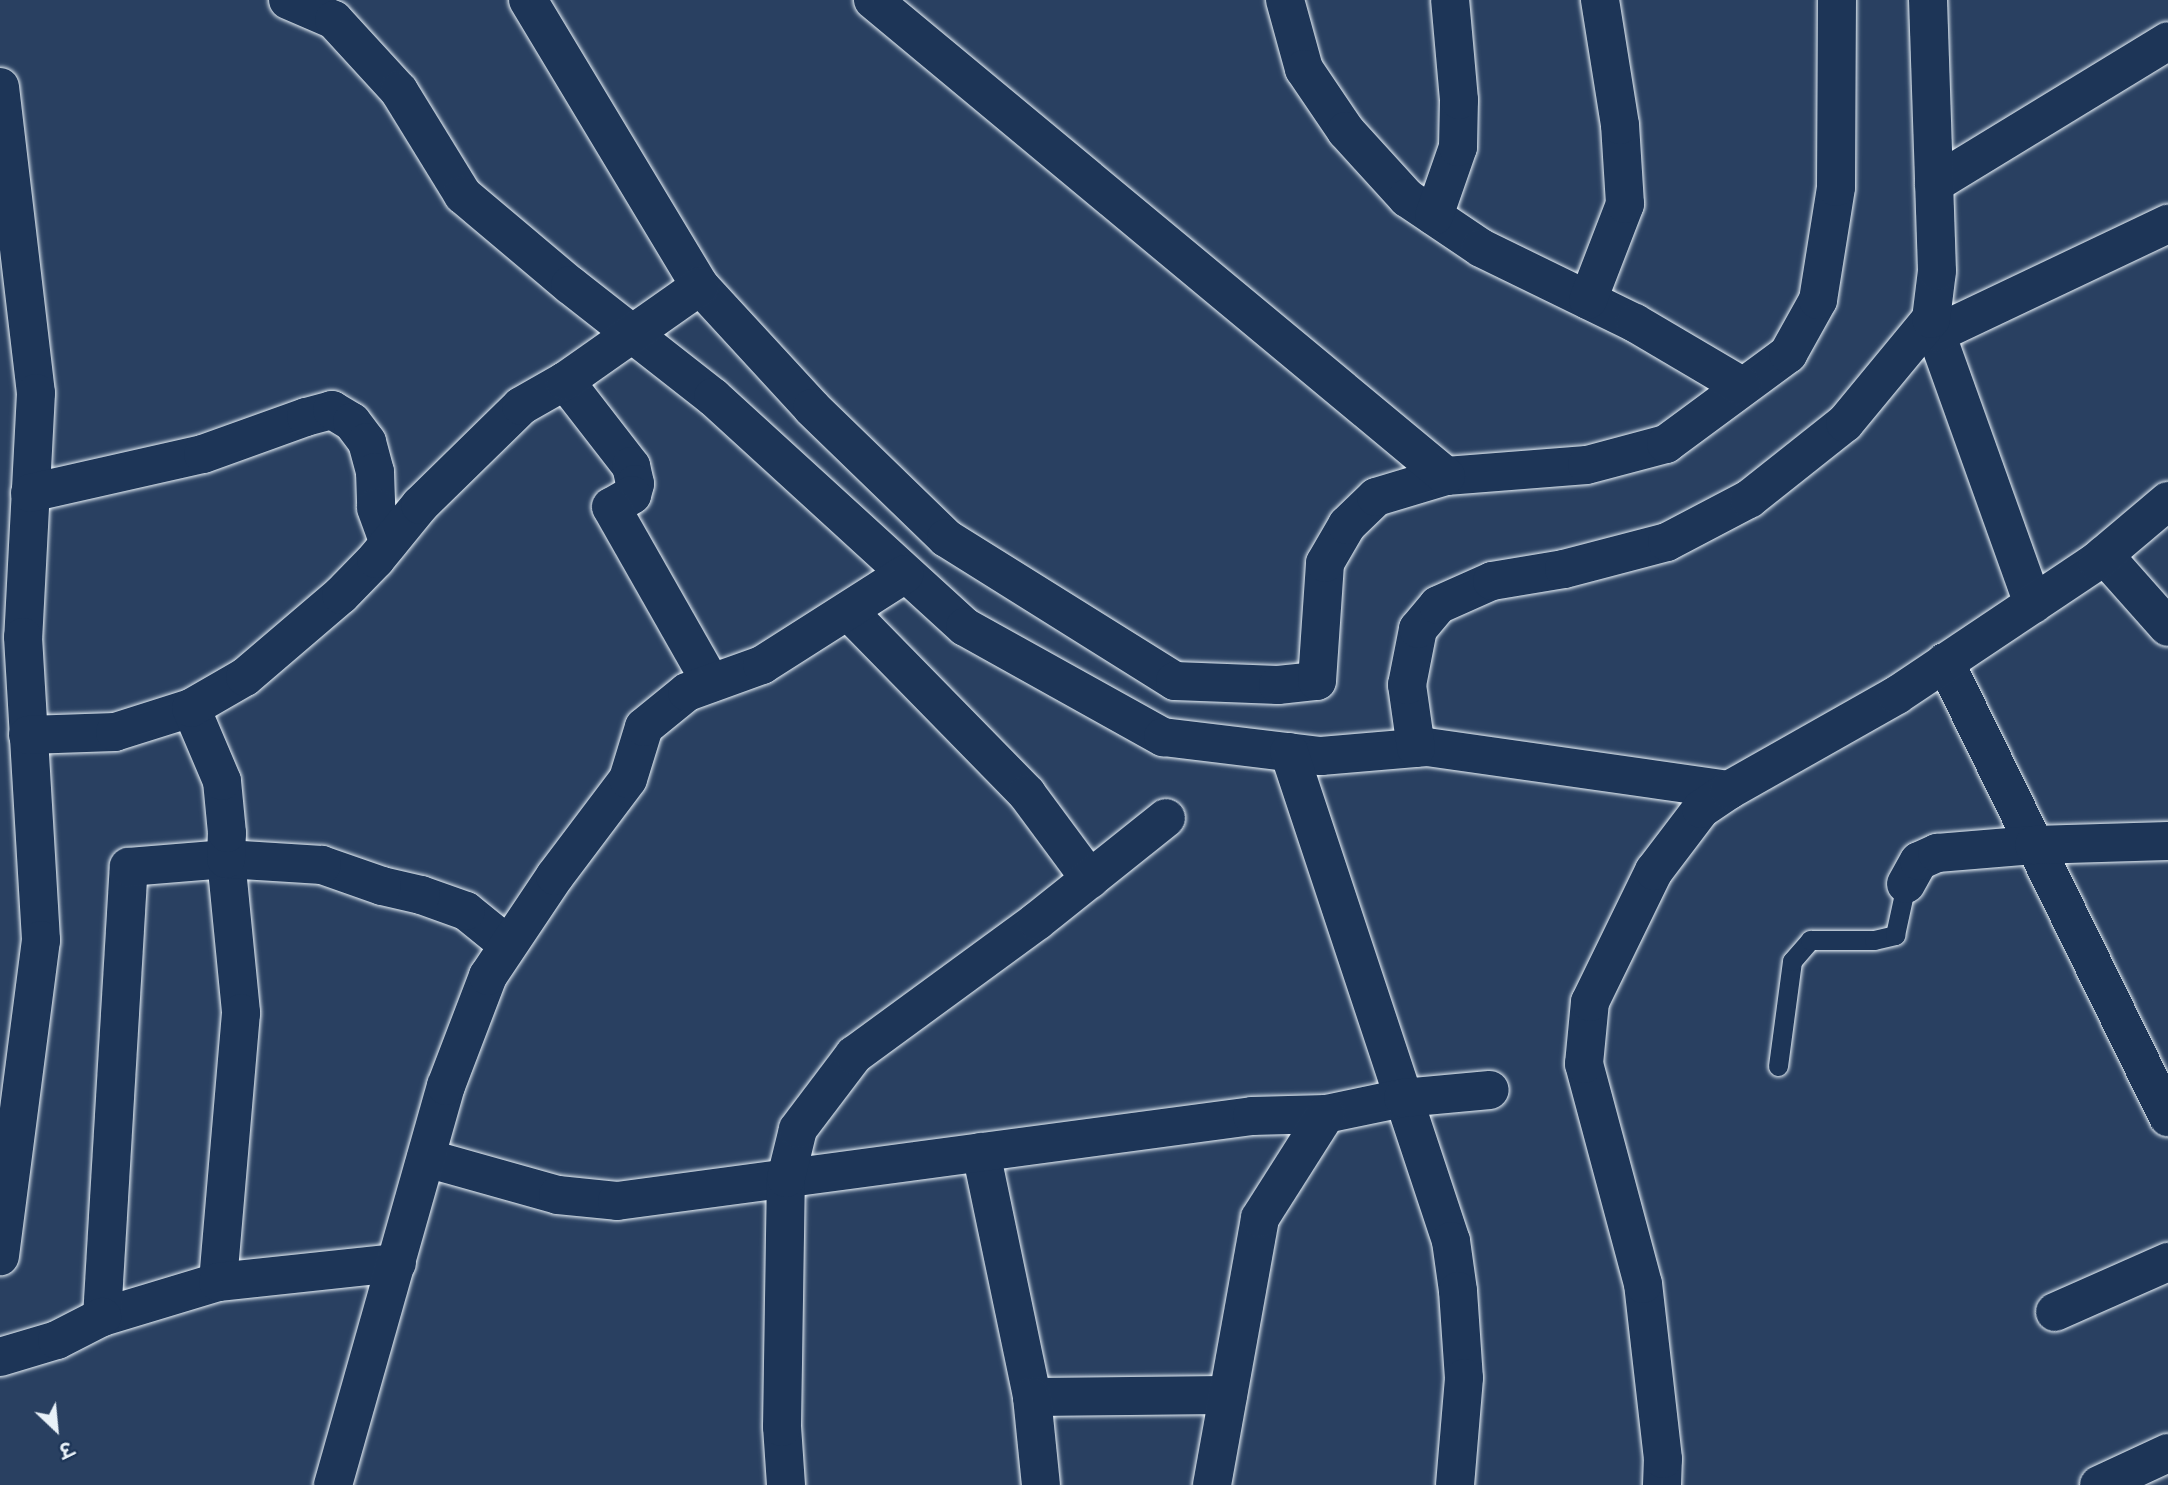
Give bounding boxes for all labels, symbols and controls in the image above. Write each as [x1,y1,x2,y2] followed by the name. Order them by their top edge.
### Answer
[21,1394,91,1464] north arrow
[54,1434,77,1462] text: उ

